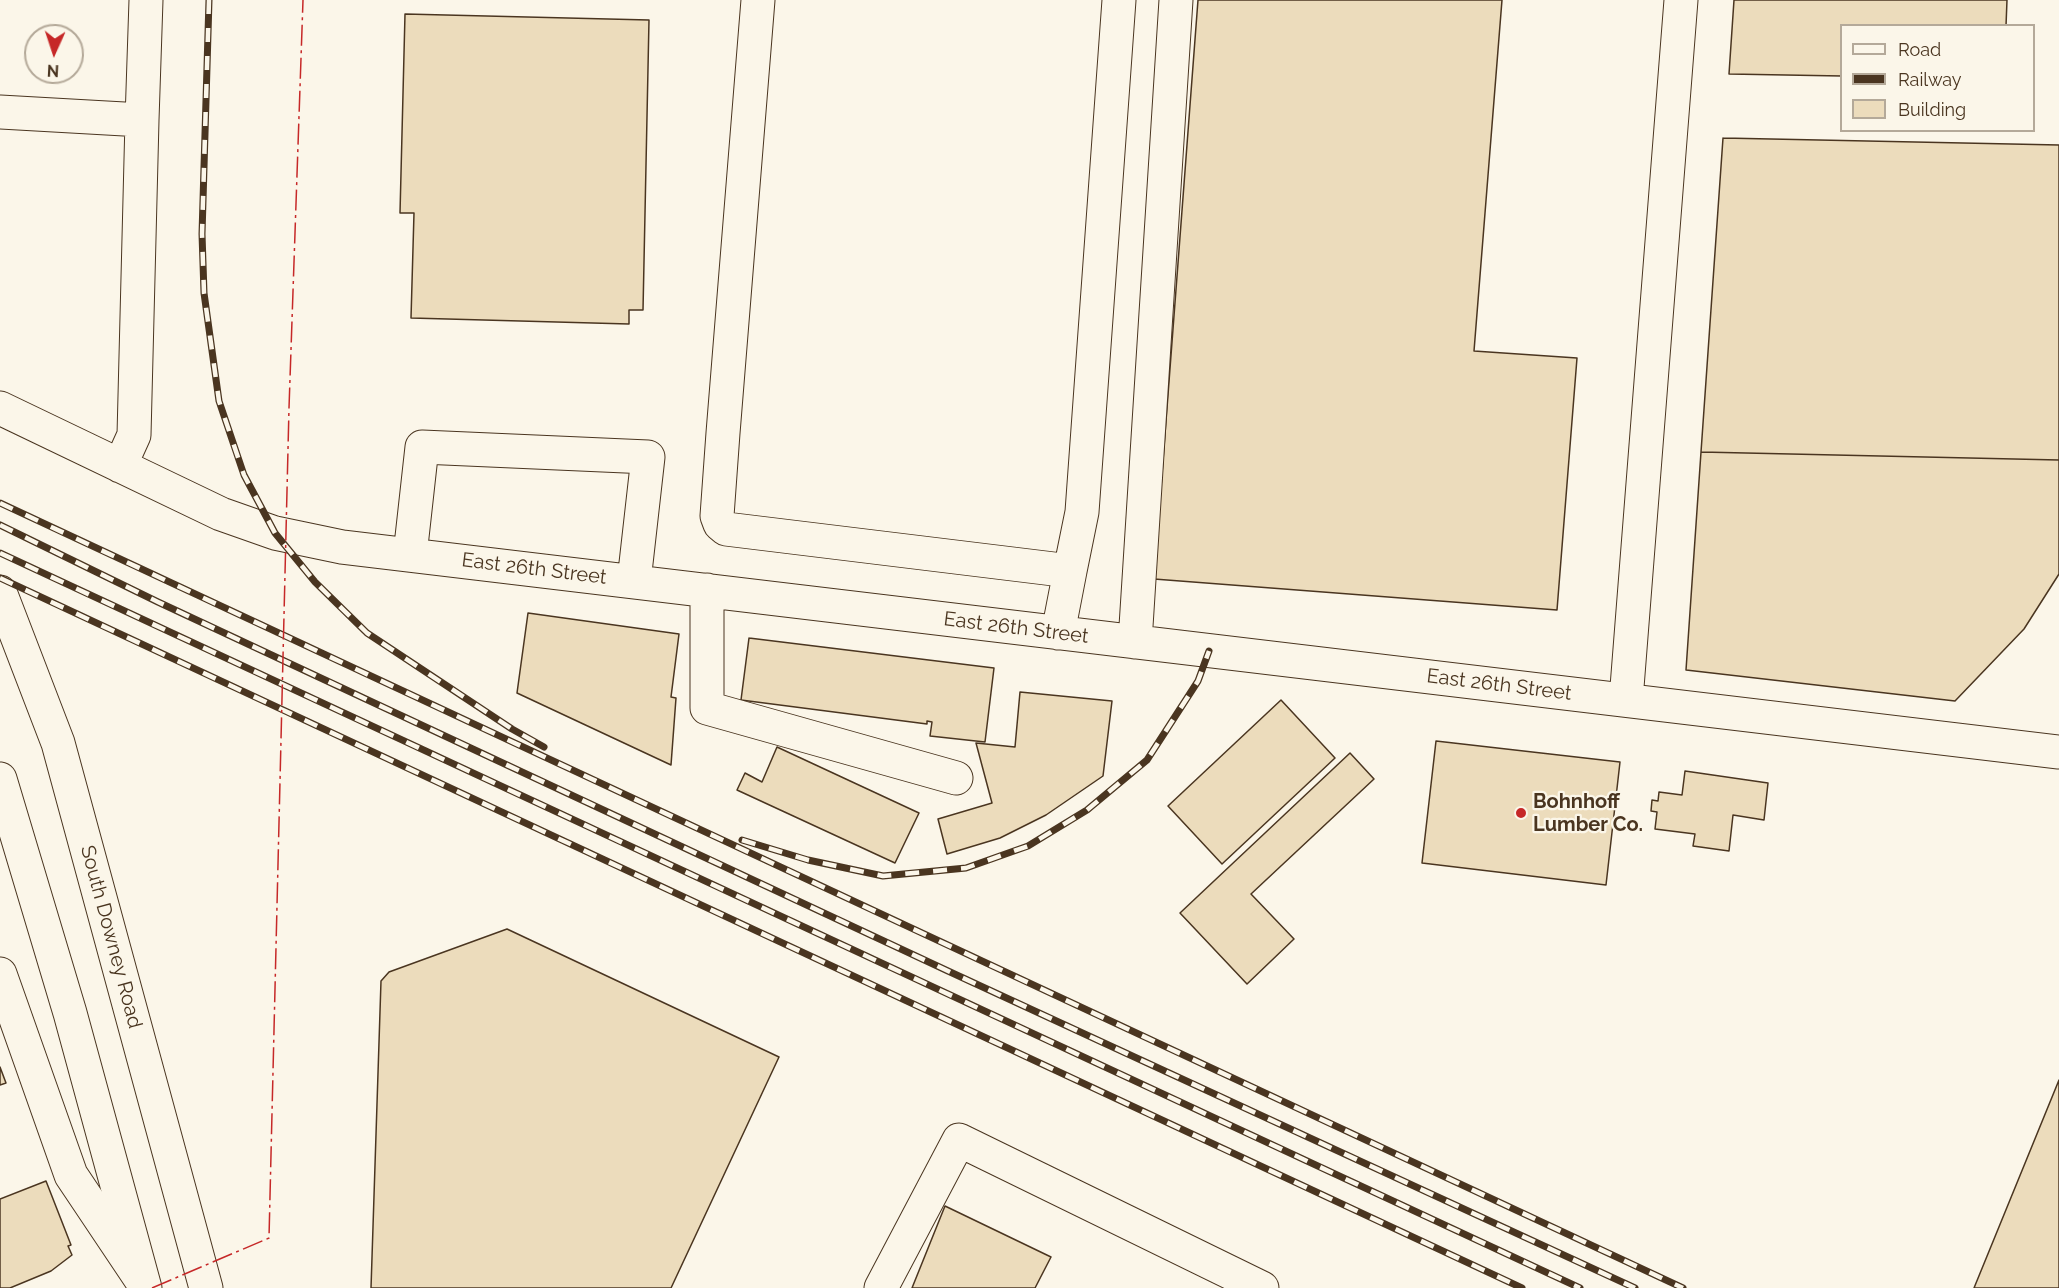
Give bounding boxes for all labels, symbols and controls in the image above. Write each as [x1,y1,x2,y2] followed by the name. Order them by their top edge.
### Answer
[24,24,84,84] north arrow
[1840,24,2035,132] legend
[1898,39,1941,60] text: Road
[47,61,60,80] text: N
[1898,69,1962,90] text: Railway
[1898,99,1966,120] text: Building
[460,548,608,590] street label: East 26th Street
[942,607,1090,649] street label: East 26th Street
[1425,664,1573,706] street label: East 26th Street
[1533,790,1643,837] place label: Bohnhoff Lumber Co.
[1514,806,1528,820] marker: Bohnhoff Lumber Co.
[75,843,147,1031] street label: South Downey Road

